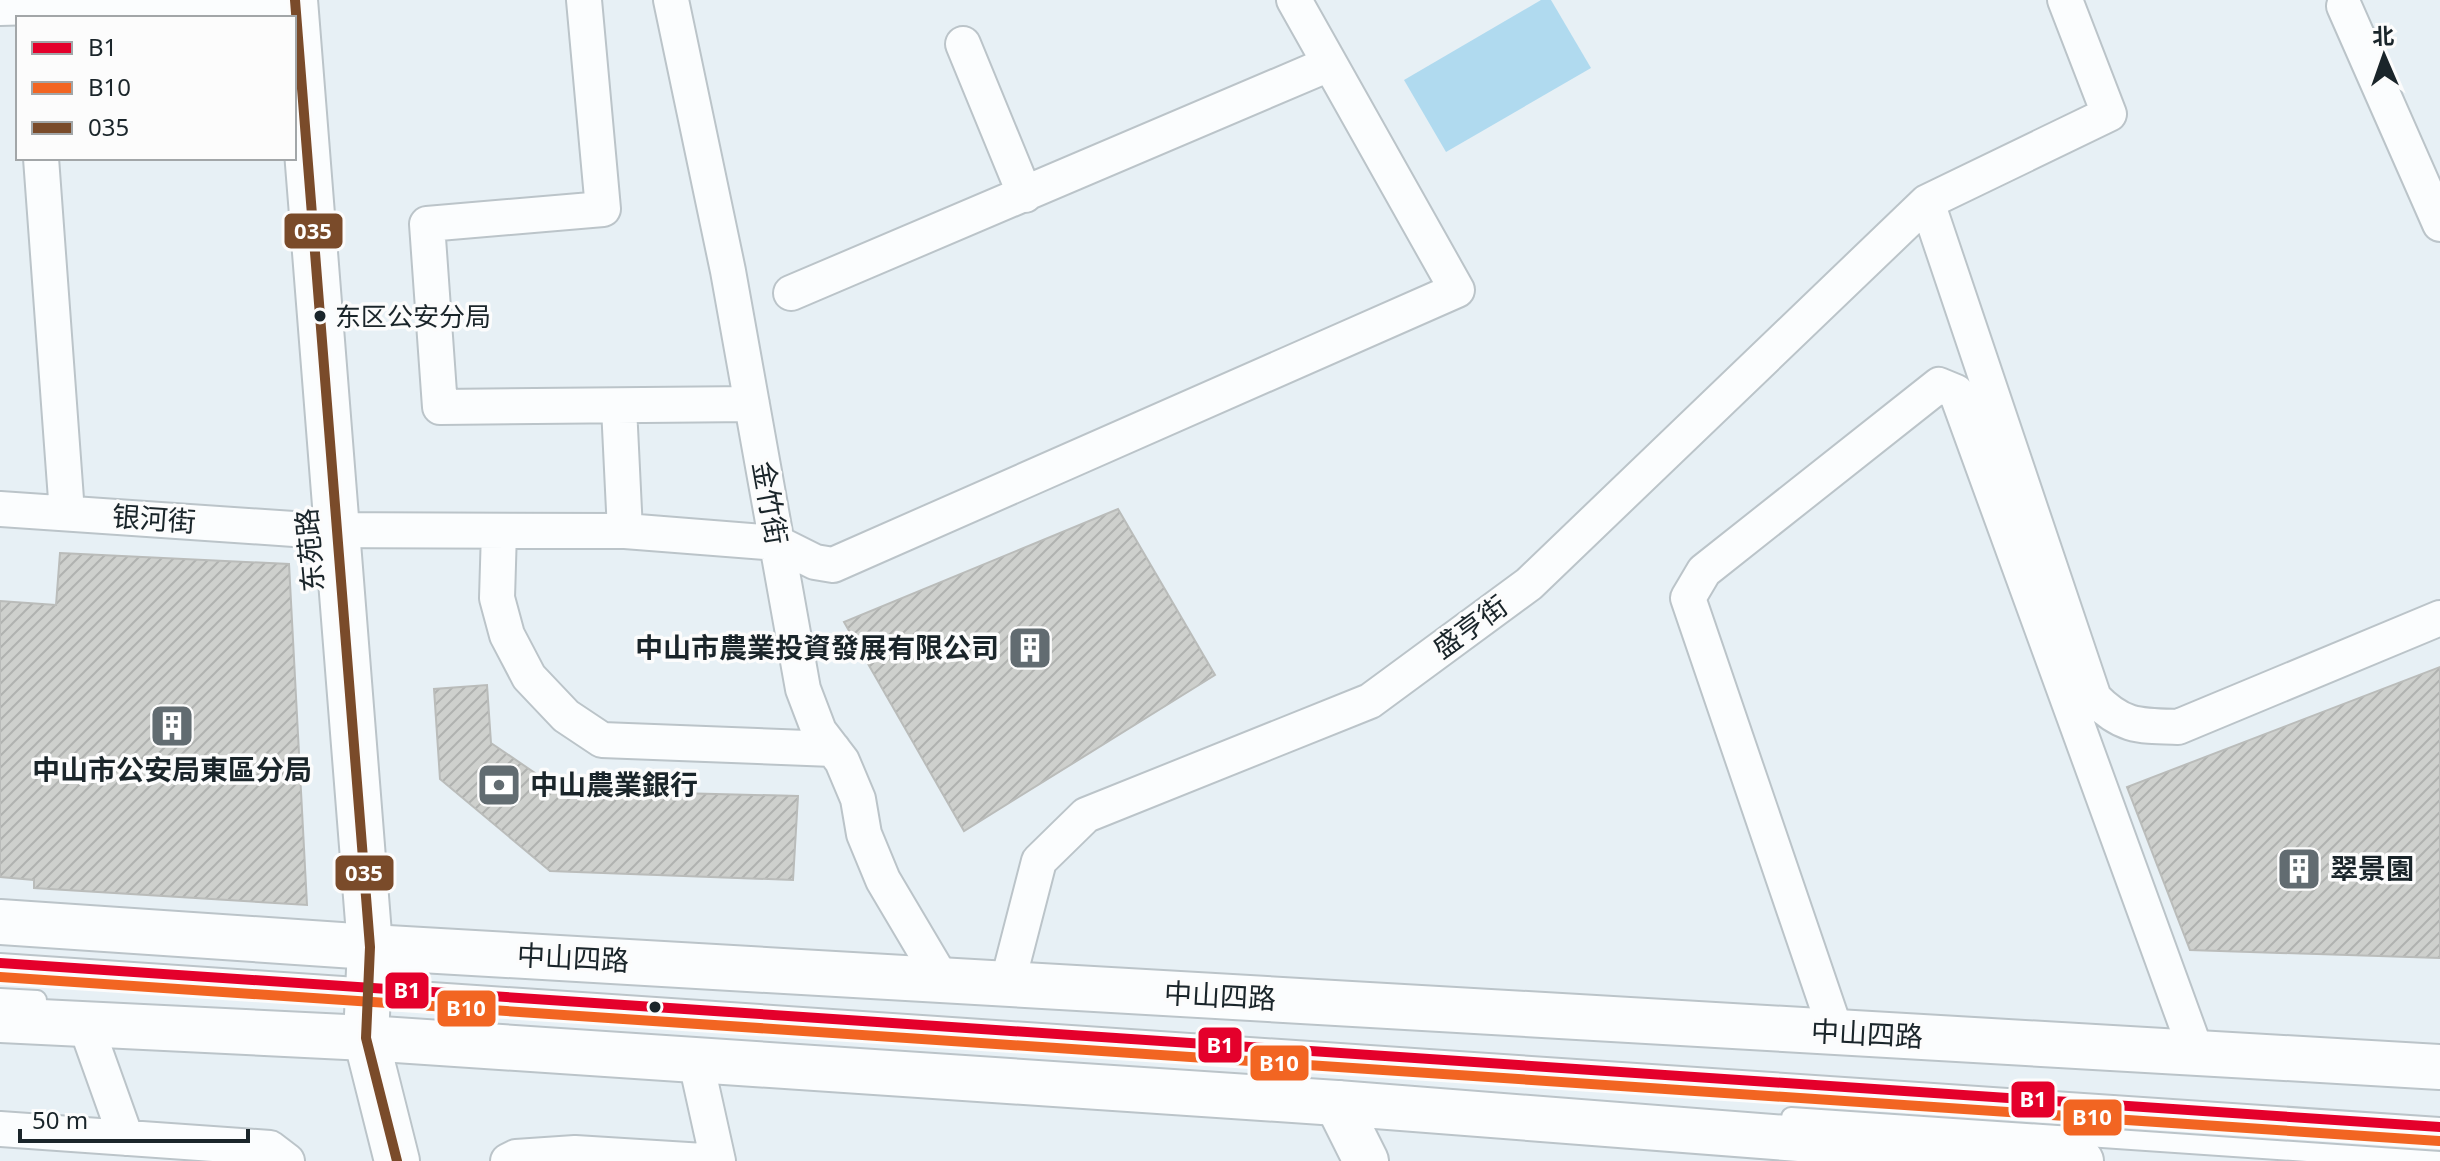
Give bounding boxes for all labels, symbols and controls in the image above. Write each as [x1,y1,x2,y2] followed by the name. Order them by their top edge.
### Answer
[16,16,296,160] legend
[2344,16,2424,96] north arrow
[2372,20,2395,50] text: 北
[88,30,117,63] text: B1
[88,70,131,103] text: B10
[88,110,129,143] text: 035
[283,212,344,250] line badge: 035
[294,215,332,245] text: 035
[335,298,491,334] place label: 东区公安分局
[312,308,328,324] marker: 东区公安分局
[745,458,797,547] street label: 金竹街
[111,496,197,540] street label: 银河街
[286,507,332,594] street label: 东苑路
[1424,586,1515,666] street label: 盛亨街
[1006,624,1054,672] building icon: 中山市農業投資發展有限公司
[635,628,999,666] place label: 中山市農業投資發展有限公司
[148,702,196,750] building icon: 中山市公安局東區分局
[32,750,312,788] place label: 中山市公安局東區分局
[475,761,523,809] bank icon: 中山農業銀行
[530,765,698,803] place label: 中山農業銀行
[2275,845,2323,893] building icon: 翠景園
[2330,849,2414,887] place label: 翠景園
[334,854,395,892] line badge: 035
[345,857,383,887] text: 035
[516,935,630,979] street label: 中山四路
[384,971,430,1010] line badge: B1
[1163,973,1277,1017] street label: 中山四路
[393,974,421,1004] text: B1
[436,989,497,1028] line badge: B10
[446,992,486,1022] text: B10
[647,999,663,1015] unlabelled marker
[1810,1011,1924,1055] street label: 中山四路
[1197,1026,1243,1064] line badge: B1
[1206,1029,1234,1059] text: B1
[1249,1044,1310,1082] line badge: B10
[1259,1047,1299,1077] text: B10
[2010,1080,2056,1119] line badge: B1
[2019,1083,2047,1113] text: B1
[20,1093,248,1143] scale bar
[2062,1098,2123,1137] line badge: B10
[2072,1101,2112,1131] text: B10
[32,1103,88,1136] text: 50 m

